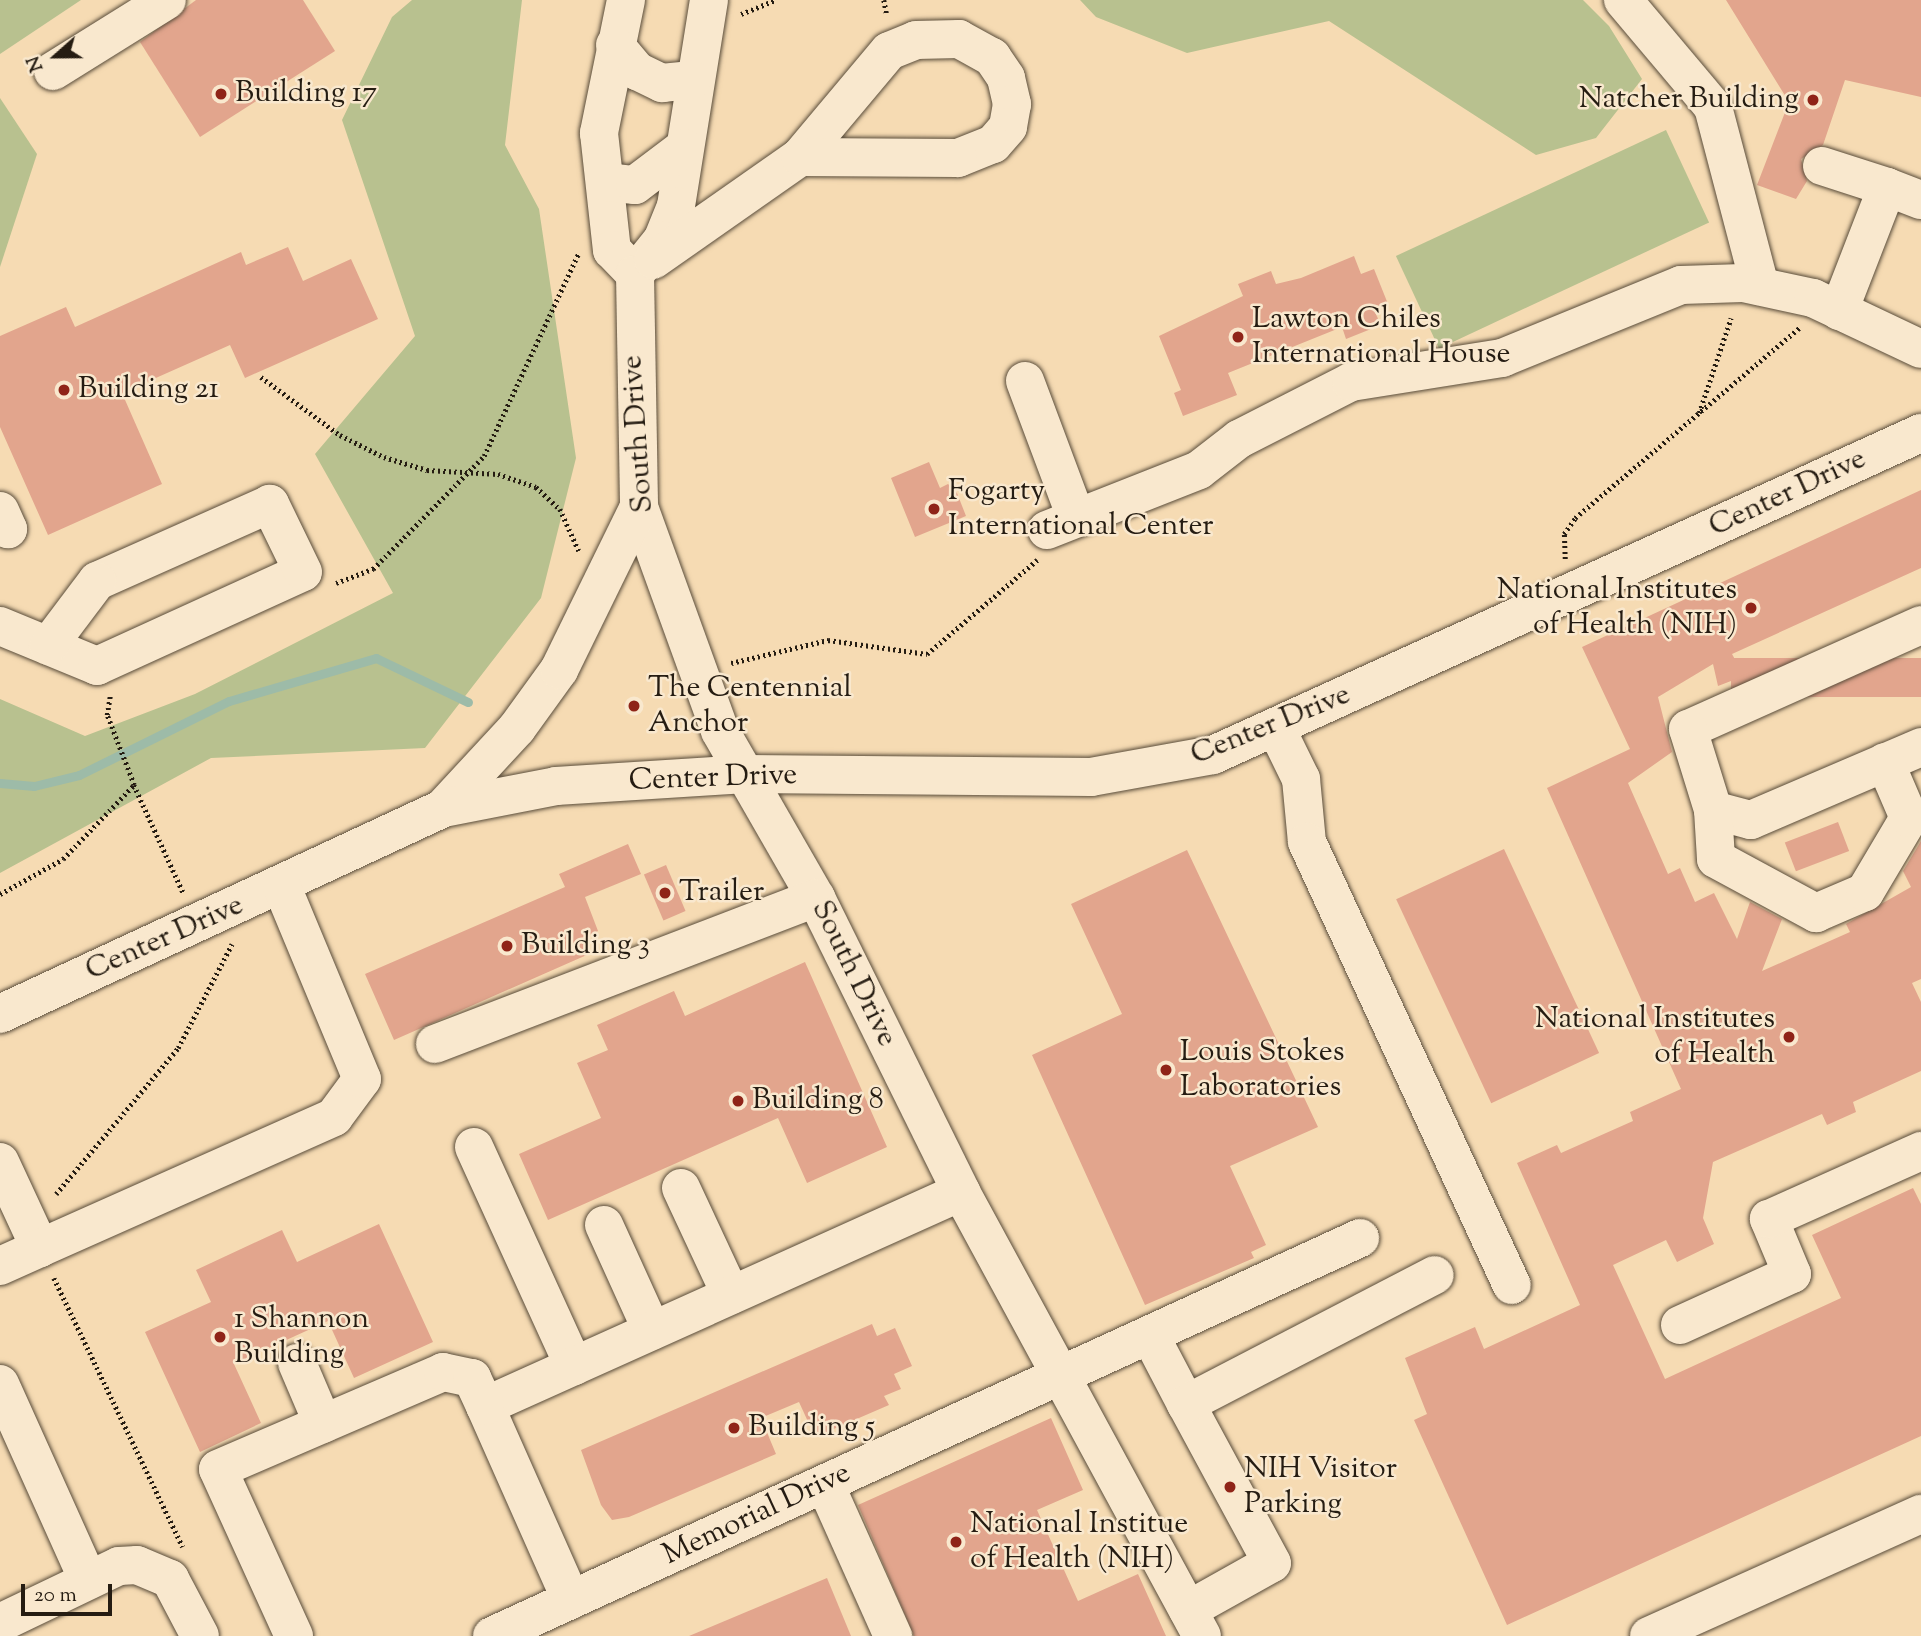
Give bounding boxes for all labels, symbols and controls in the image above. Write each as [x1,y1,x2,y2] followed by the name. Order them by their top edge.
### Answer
[21,21,91,91] north arrow
[21,52,51,76] text: N
[235,76,377,112] place label: Building 17
[1579,82,1799,118] place label: Natcher Building
[213,86,229,102] marker: Building 17
[1805,92,1821,108] marker: Natcher Building
[1252,302,1511,372] place label: Lawton Chiles International House
[1230,329,1246,345] marker: Lawton Chiles International House
[616,354,662,514] street label: South Drive
[78,372,219,408] place label: Building 21
[56,382,72,398] marker: Building 21
[1704,442,1872,546] street label: Center Drive
[948,474,1214,544] place label: Fogarty International Center
[926,501,942,517] marker: Fogarty International Center
[1497,573,1737,644] place label: National Institutes of Health (NIH)
[1743,600,1759,616] marker: National Institutes of Health (NIH)
[648,671,852,742] place label: The Centennial Anchor
[1186,678,1356,774] street label: Center Drive
[626,698,642,714] marker: The Centennial Anchor
[628,758,798,800] street label: Center Drive
[679,875,764,911] place label: Trailer
[657,885,673,901] marker: Trailer
[81,888,249,990] street label: Center Drive
[802,895,904,1053] street label: South Drive
[521,928,650,964] place label: Building 3
[499,938,515,954] marker: Building 3
[1535,1002,1775,1072] place label: National Institutes of Health
[1781,1029,1797,1045] marker: National Institutes of Health
[1180,1035,1344,1106] place label: Louis Stokes Laboratories
[1158,1062,1174,1078] marker: Louis Stokes Laboratories
[752,1083,884,1119] place label: Building 8
[730,1093,746,1109] marker: Building 8
[234,1302,369,1372] place label: 1 Shannon Building
[212,1329,228,1345] marker: 1 Shannon Building
[748,1410,875,1446] place label: Building 5
[726,1420,742,1436] marker: Building 5
[1244,1452,1397,1522] place label: NIH Visitor Parking
[658,1456,856,1574] street label: Memorial Drive
[1222,1479,1238,1495] marker: NIH Visitor Parking
[970,1507,1188,1578] place label: National Institue of Health (NIH)
[948,1534,964,1550] marker: National Institue of Health (NIH)
[24,1570,116,1614] scale bar
[34,1581,77,1611] text: 20 m

